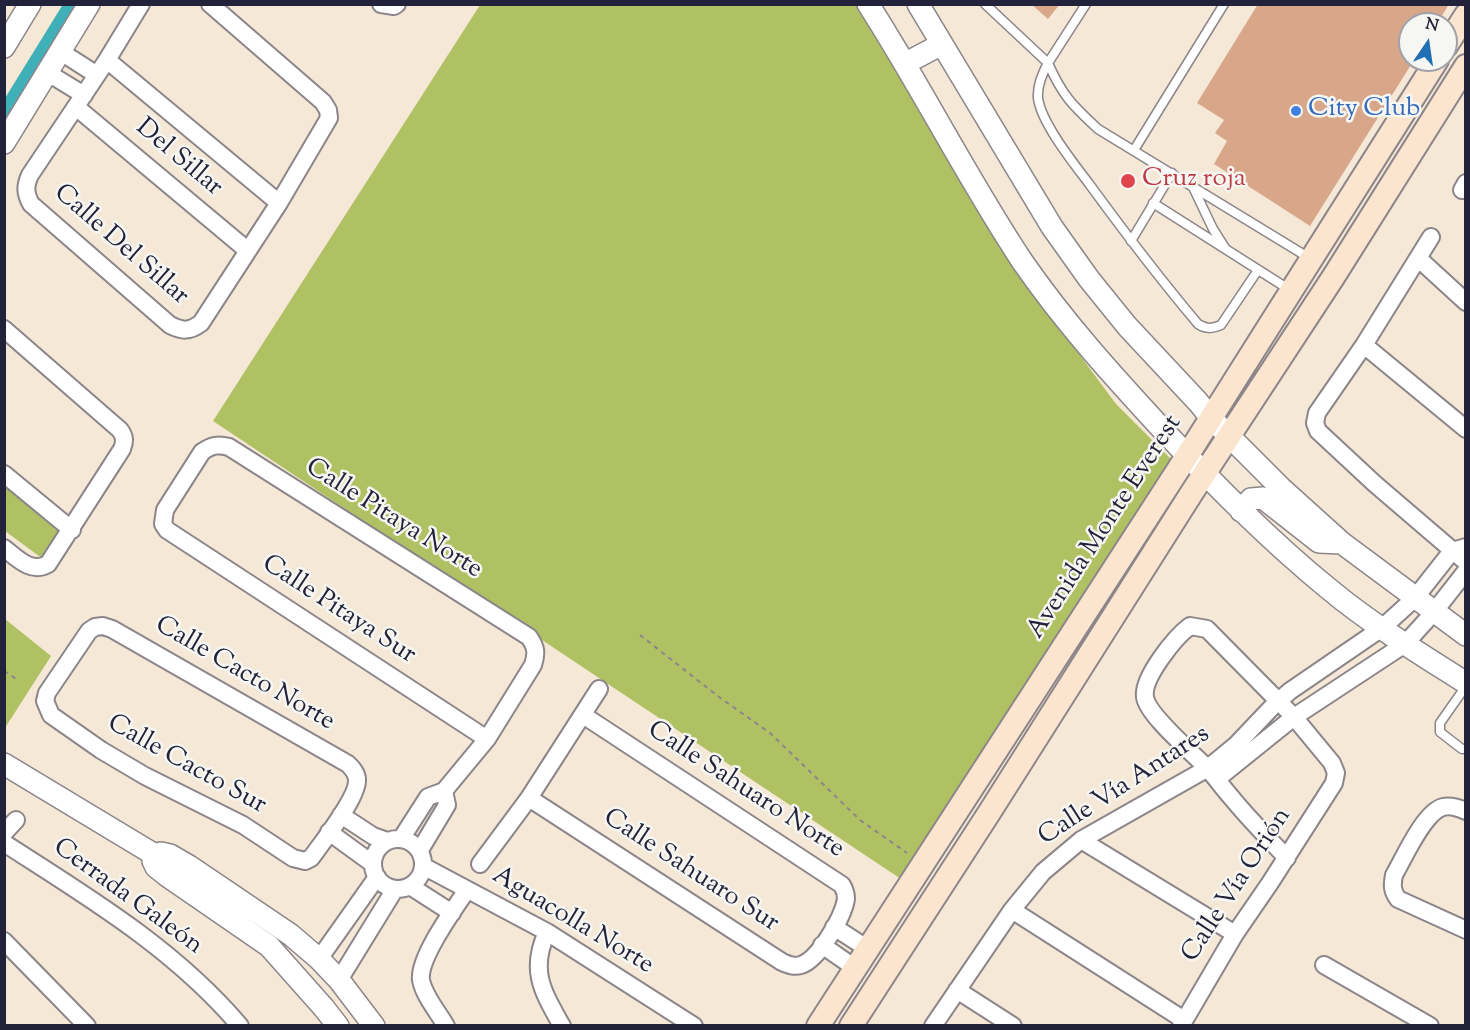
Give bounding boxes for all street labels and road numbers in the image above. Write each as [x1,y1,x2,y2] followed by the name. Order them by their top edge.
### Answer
[128,114,228,204] street label: Del Sillar
[46,179,194,313] street label: Calle Del Sillar
[1022,410,1190,646] street label: Avenida Monte Everest
[299,453,487,587] street label: Calle Pitaya Norte
[255,550,421,672] street label: Calle Pitaya Sur
[149,611,339,739] street label: Calle Cacto Norte
[101,709,271,823] street label: Calle Cacto Sur
[641,716,849,866] street label: Calle Sahuaro Norte
[1034,720,1216,854] street label: Calle Vía Antares
[1177,803,1299,969] street label: Calle Vía Orión
[596,804,784,940] street label: Calle Sahuaro Sur
[46,833,208,963] street label: Cerrada Galeón
[485,861,659,983] street label: Aguacolla Norte

